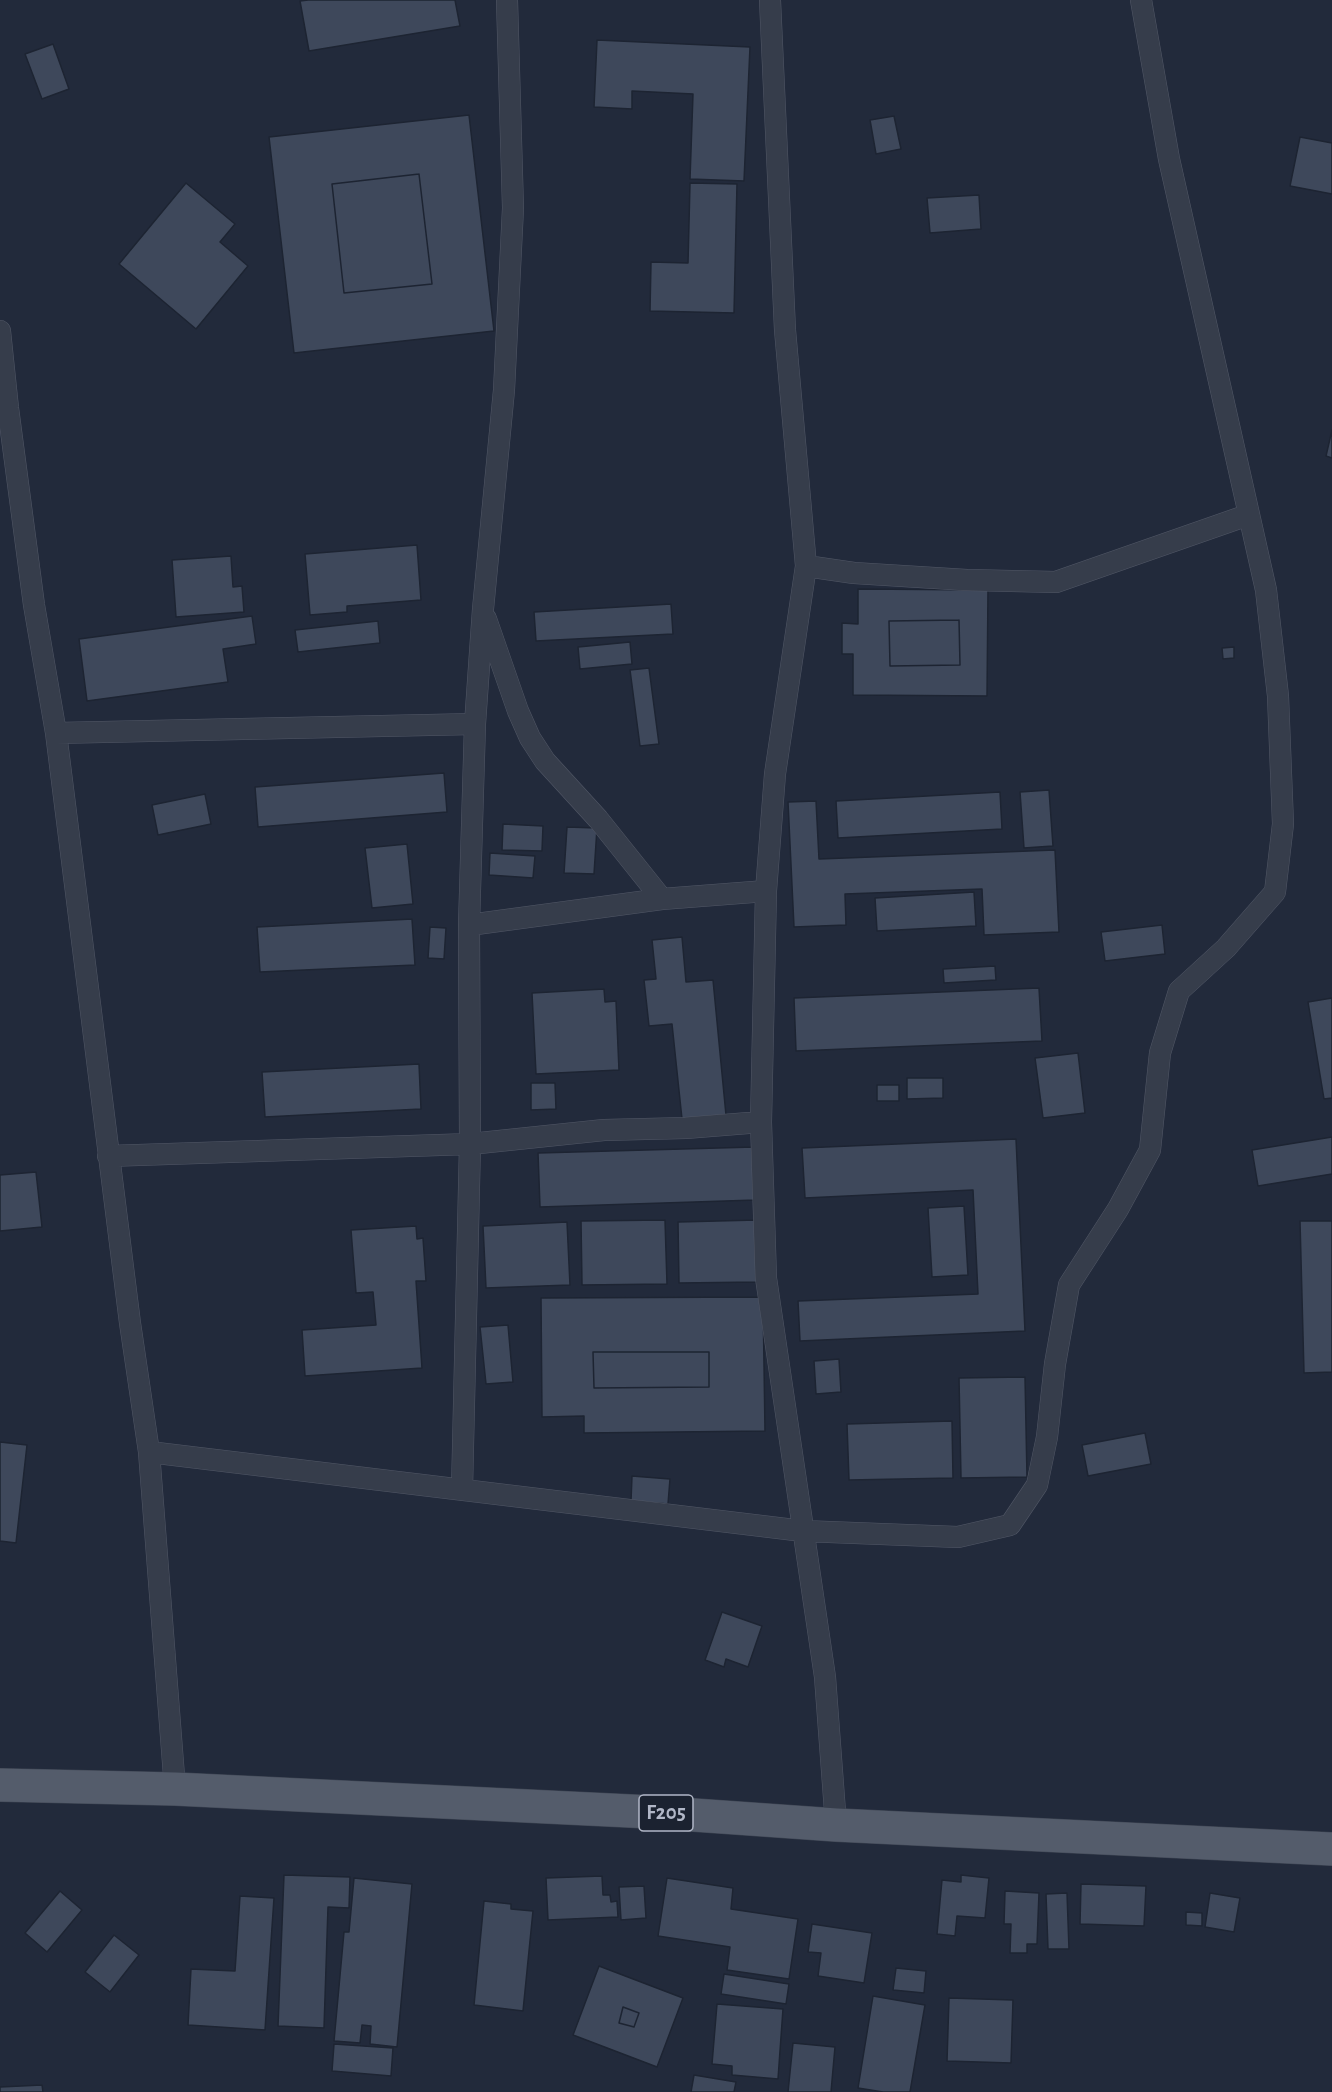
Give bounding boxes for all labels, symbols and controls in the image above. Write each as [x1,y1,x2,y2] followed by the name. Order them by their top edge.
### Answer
[639,1795,693,1831] road number: F205

